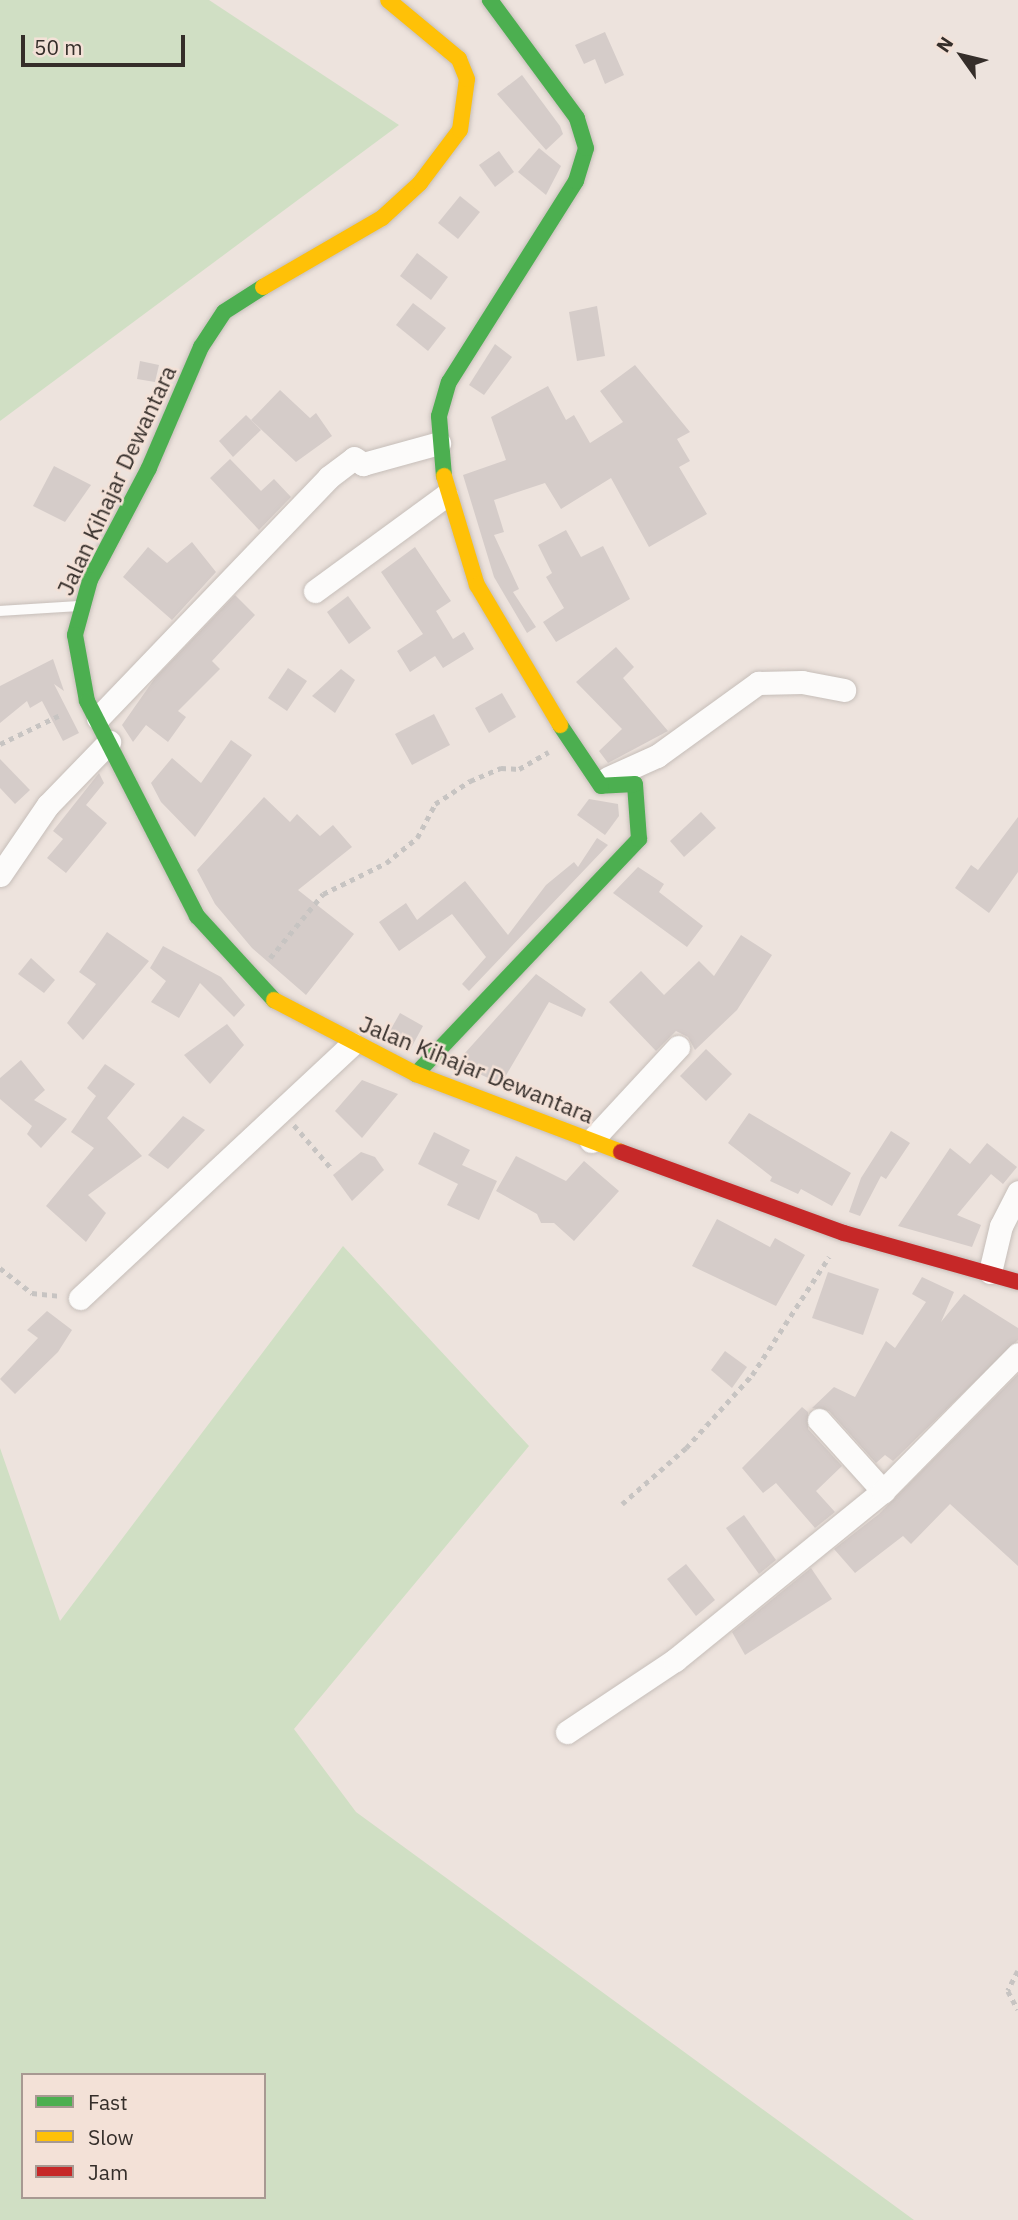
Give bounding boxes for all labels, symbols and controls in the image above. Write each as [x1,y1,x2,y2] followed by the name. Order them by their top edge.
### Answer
[24,21,189,65] scale bar
[927,21,997,91] north arrow
[931,32,958,57] text: N
[34,33,83,61] text: 50 m
[51,361,181,599] street label: Jalan Kihajar Dewantara
[356,1009,598,1129] street label: Jalan Kihajar Dewantara
[21,2073,266,2199] legend
[88,2088,128,2116] text: Fast
[88,2123,134,2151] text: Slow
[88,2158,128,2186] text: Jam

